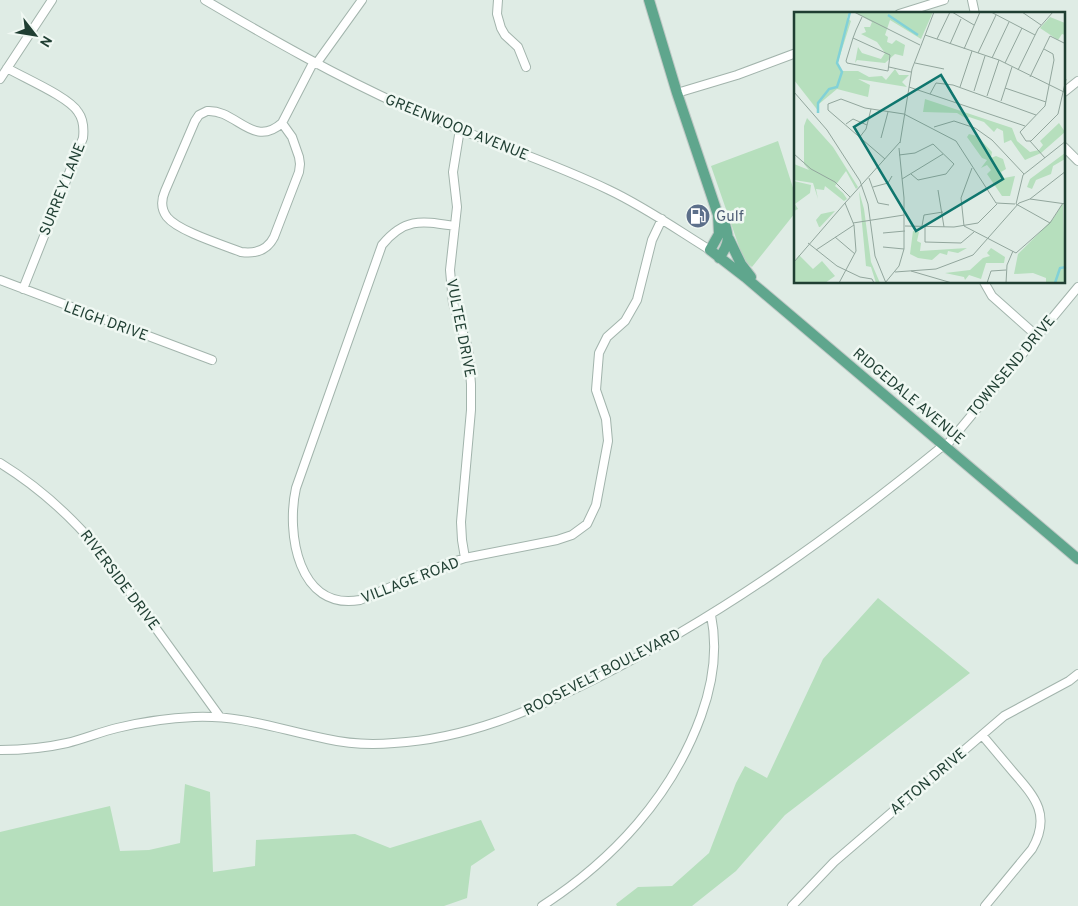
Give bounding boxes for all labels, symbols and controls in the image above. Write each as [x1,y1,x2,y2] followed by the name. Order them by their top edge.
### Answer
[10,10,60,60] north arrow
[794,12,1066,284] inset map
[35,32,55,50] text: N
[382,91,531,166] street label: GREENWOOD AVENUE
[36,140,91,239] street label: SURREY LANE
[685,203,711,229] fuel station icon: Gulf
[716,208,744,227] place label: Gulf
[441,277,478,379] street label: VULTEE DRIVE
[61,298,150,347] street label: LEIGH DRIVE
[964,312,1060,422] street label: TOWNSEND DRIVE
[848,345,968,450] street label: RIDGEDALE AVENUE
[75,527,163,635] street label: RIVERSIDE DRIVE
[359,554,462,609] street label: VILLAGE ROAD
[521,625,684,721] street label: ROOSEVELT BOULEVARD
[887,745,971,820] street label: AFTON DRIVE

